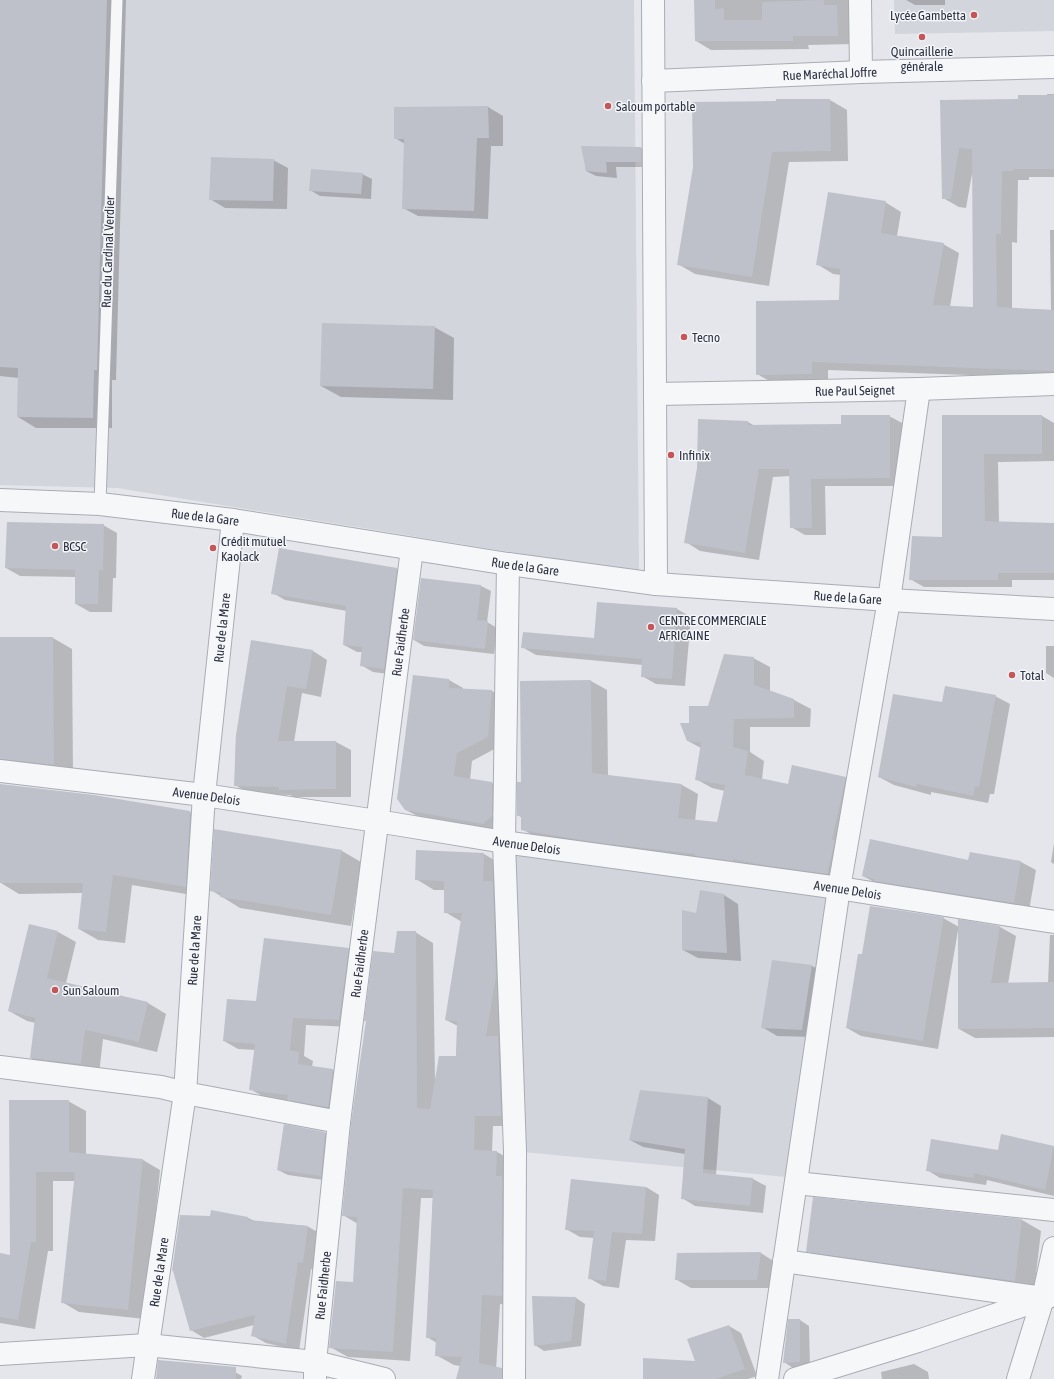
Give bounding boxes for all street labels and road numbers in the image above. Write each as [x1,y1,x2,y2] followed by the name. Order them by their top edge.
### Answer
[782,64,877,83] street label: Rue Maréchal Joffre
[99,196,117,308] street label: Rue du Cardinal Verdier
[815,382,895,398] street label: Rue Paul Seignet
[170,505,240,528] street label: Rue de la Gare
[490,554,560,578] street label: Rue de la Gare
[813,587,882,607] street label: Rue de la Gare
[211,592,233,663] street label: Rue de la Mare
[388,607,412,677] street label: Rue Faidherbe
[172,784,242,808] street label: Avenue Delois
[492,833,562,857] street label: Avenue Delois
[813,877,883,902] street label: Avenue Delois
[184,915,204,986] street label: Rue de la Mare
[347,928,371,999] street label: Rue Faidherbe
[146,1236,171,1308] street label: Rue de la Mare
[312,1250,334,1320] street label: Rue Faidherbe

